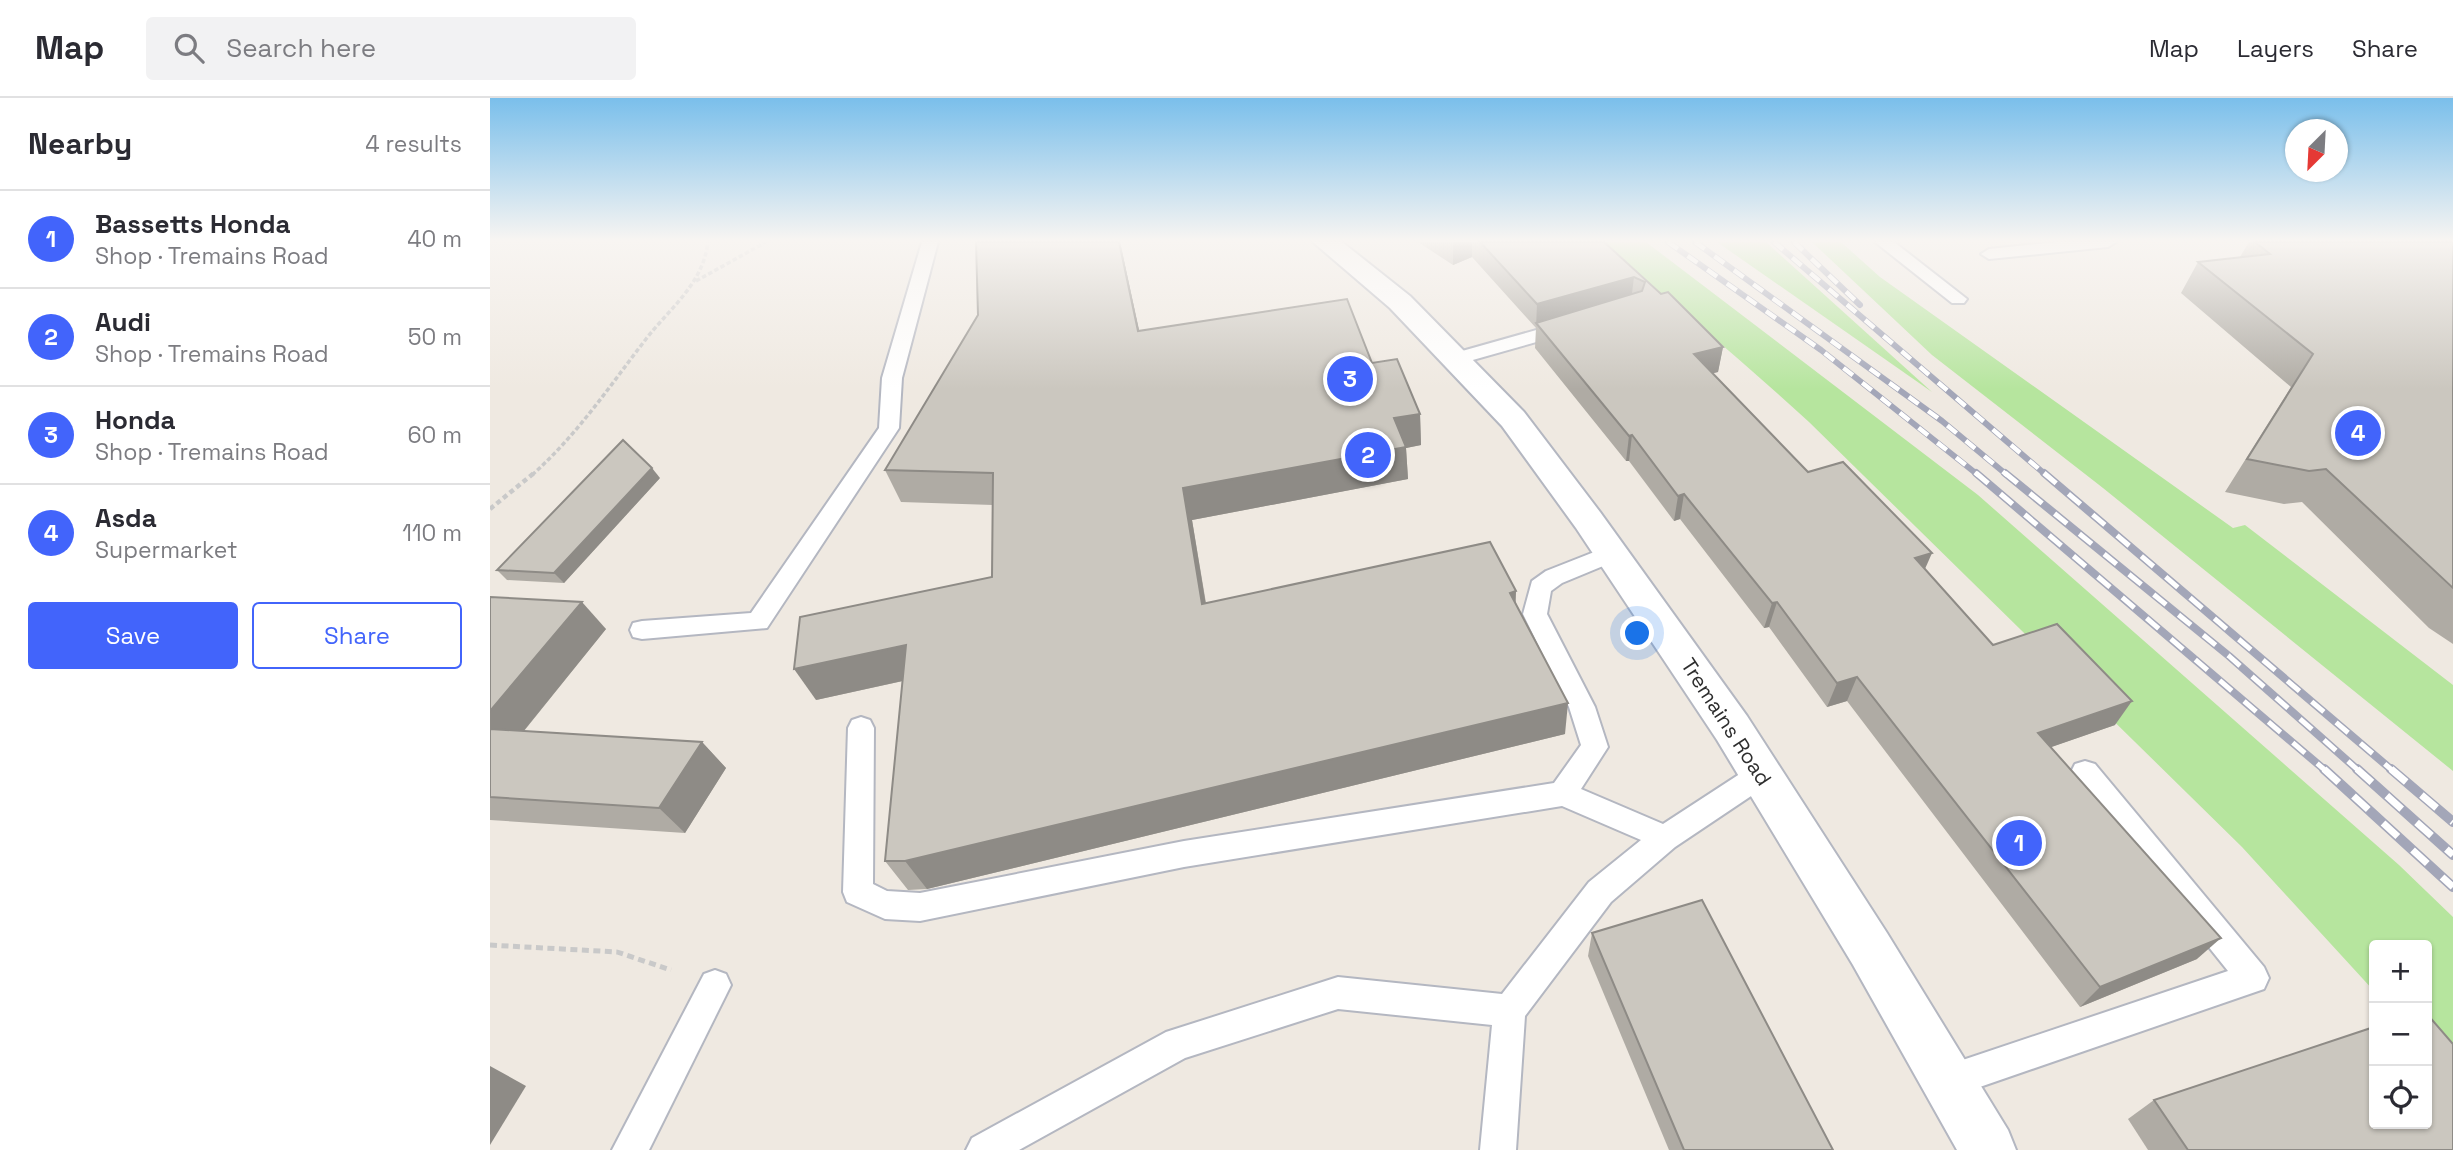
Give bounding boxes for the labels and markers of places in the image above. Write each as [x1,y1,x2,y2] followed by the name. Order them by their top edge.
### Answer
[1327,353,1373,405] pin: 3
[2335,407,2381,459] pin: 4
[1345,429,1391,481] pin: 2
[1996,817,2042,869] pin: 1

